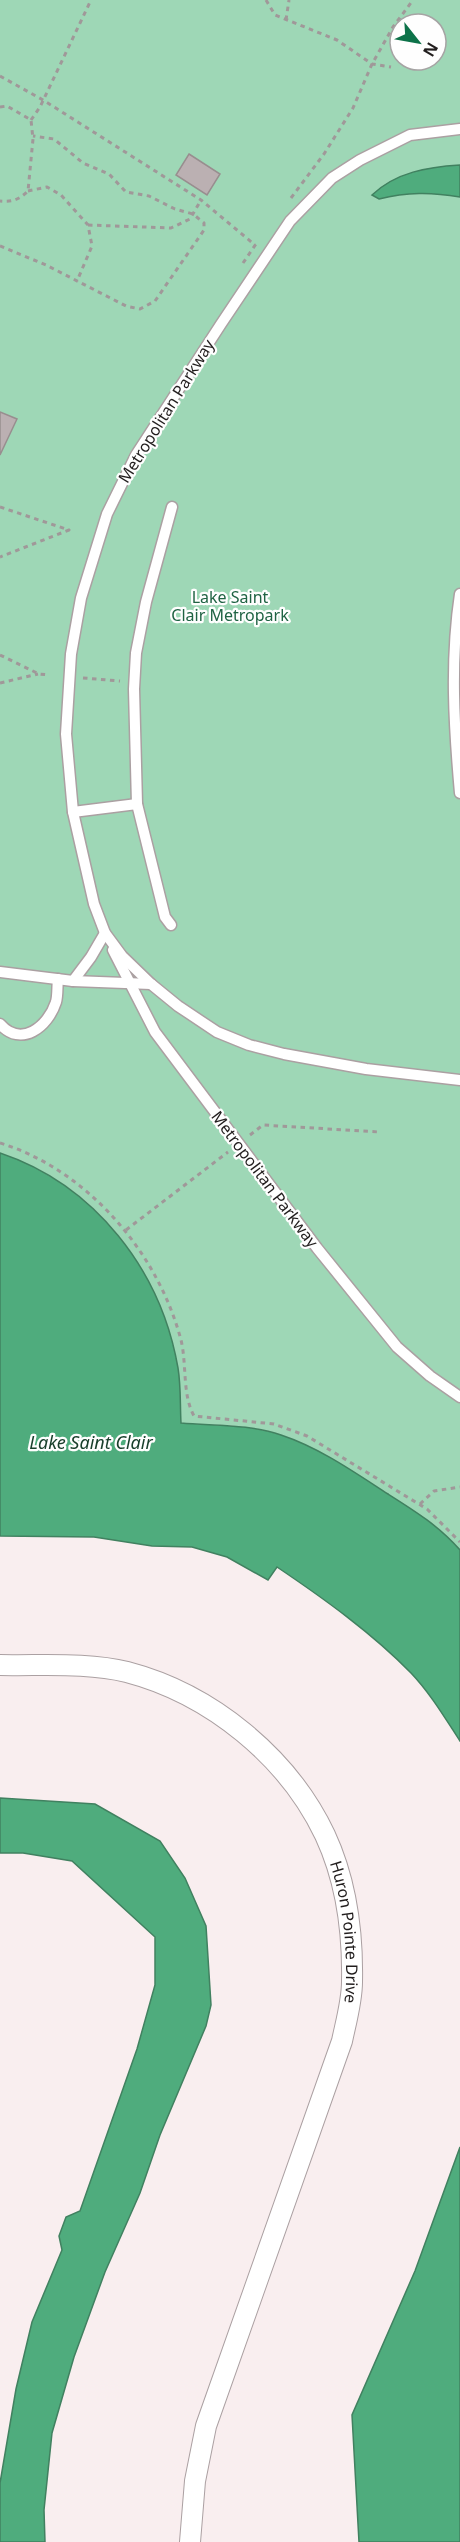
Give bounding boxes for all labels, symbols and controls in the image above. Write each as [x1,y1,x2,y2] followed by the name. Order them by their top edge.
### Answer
[388,12,448,72] north arrow
[418,38,444,61] text: N
[113,334,220,487] street label: Metropolitan Parkway
[171,586,289,626] park label: Lake Saint Clair Metropark
[206,1106,324,1252] street label: Metropolitan Parkway
[29,1430,153,1454] water label: Lake Saint Clair
[325,1858,363,2005] street label: Huron Pointe Drive

